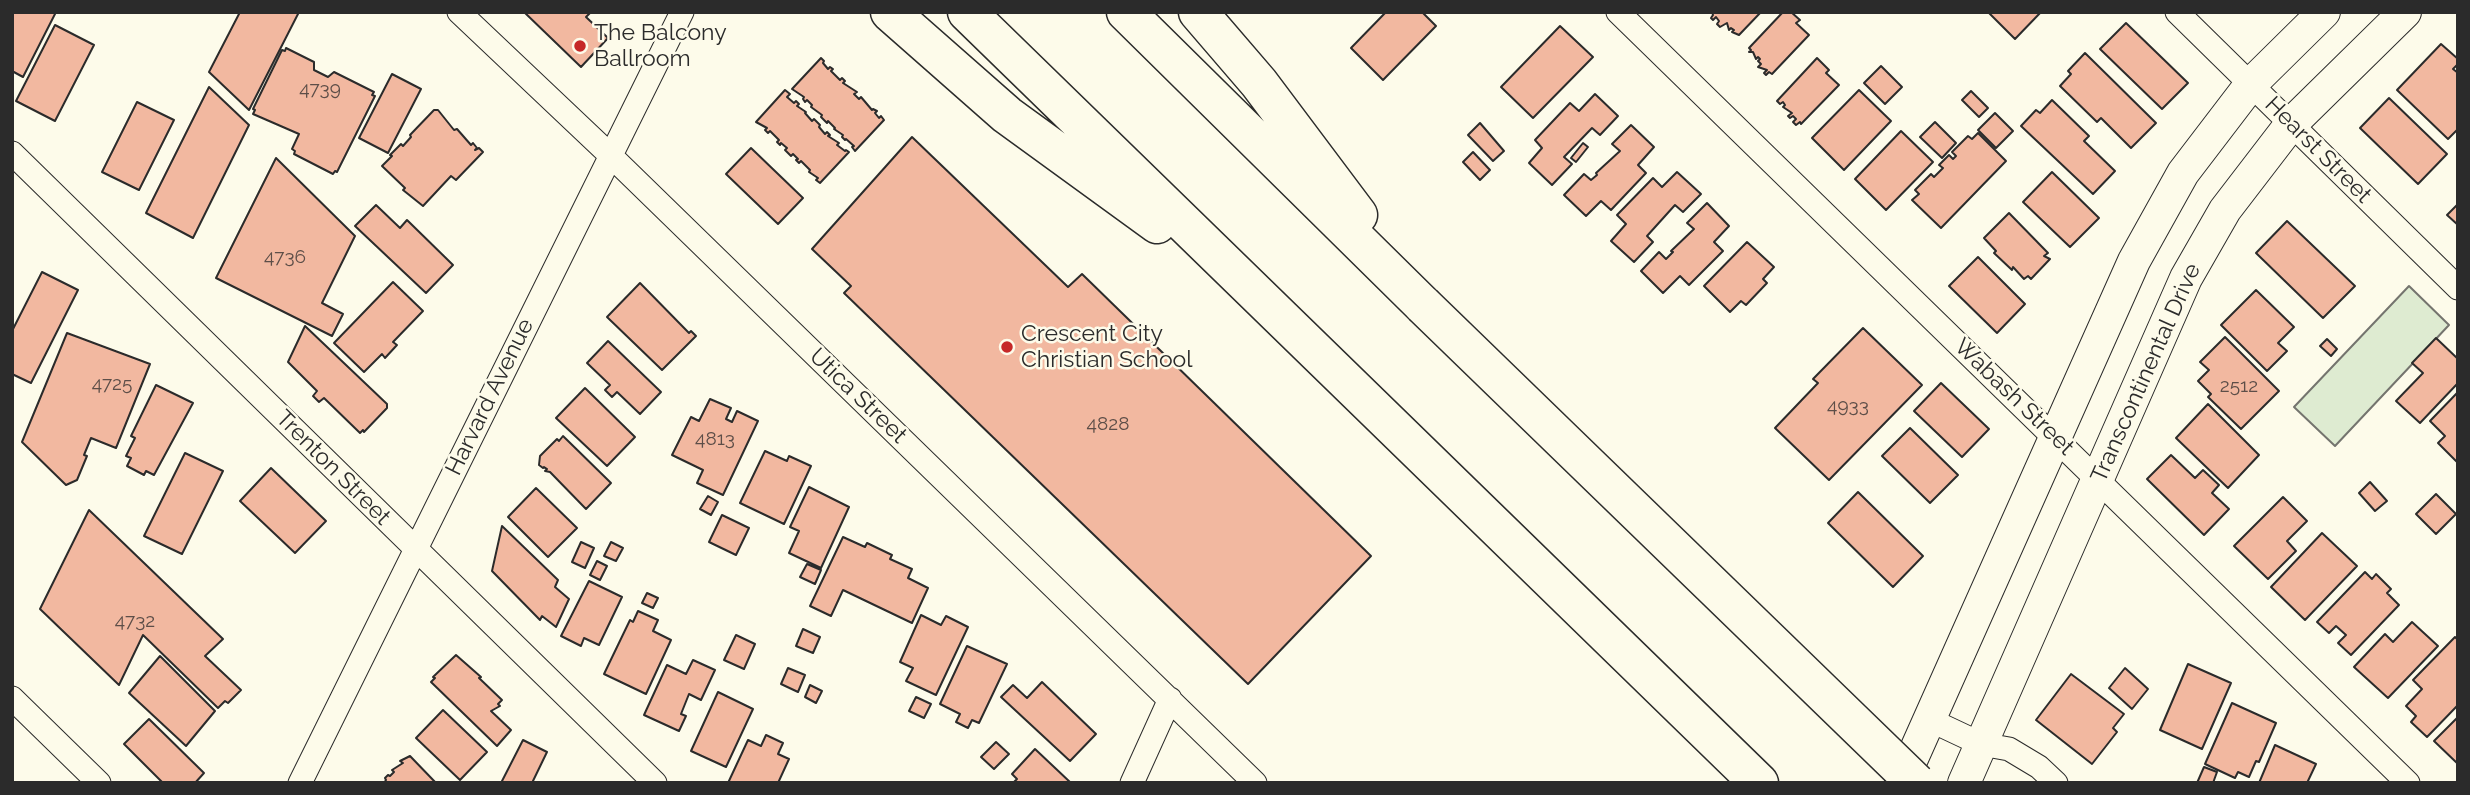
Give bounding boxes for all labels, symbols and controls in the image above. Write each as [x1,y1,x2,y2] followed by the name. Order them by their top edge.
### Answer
[594,19,727,73] place label: The Balcony Ballroom
[572,38,588,54] marker: The Balcony Ballroom
[299,78,341,100] house number: 4739
[2259,91,2377,209] street label: Hearst Street
[264,246,306,268] house number: 4736
[2085,259,2207,487] street label: Transcontinental Drive
[440,314,540,480] street label: Harvard Avenue
[1021,320,1193,374] place label: Crescent City Christian School
[1948,333,2080,461] street label: Wabash Street
[999,339,1015,355] marker: Crescent City Christian School
[804,343,912,449] street label: Utica Street
[92,373,132,395] house number: 4725
[2220,375,2258,397] house number: 2512
[1827,395,1869,417] house number: 4933
[270,405,396,531] street label: Trenton Street
[1087,413,1129,435] house number: 4828
[695,428,735,450] house number: 4813
[115,610,155,632] house number: 4732

